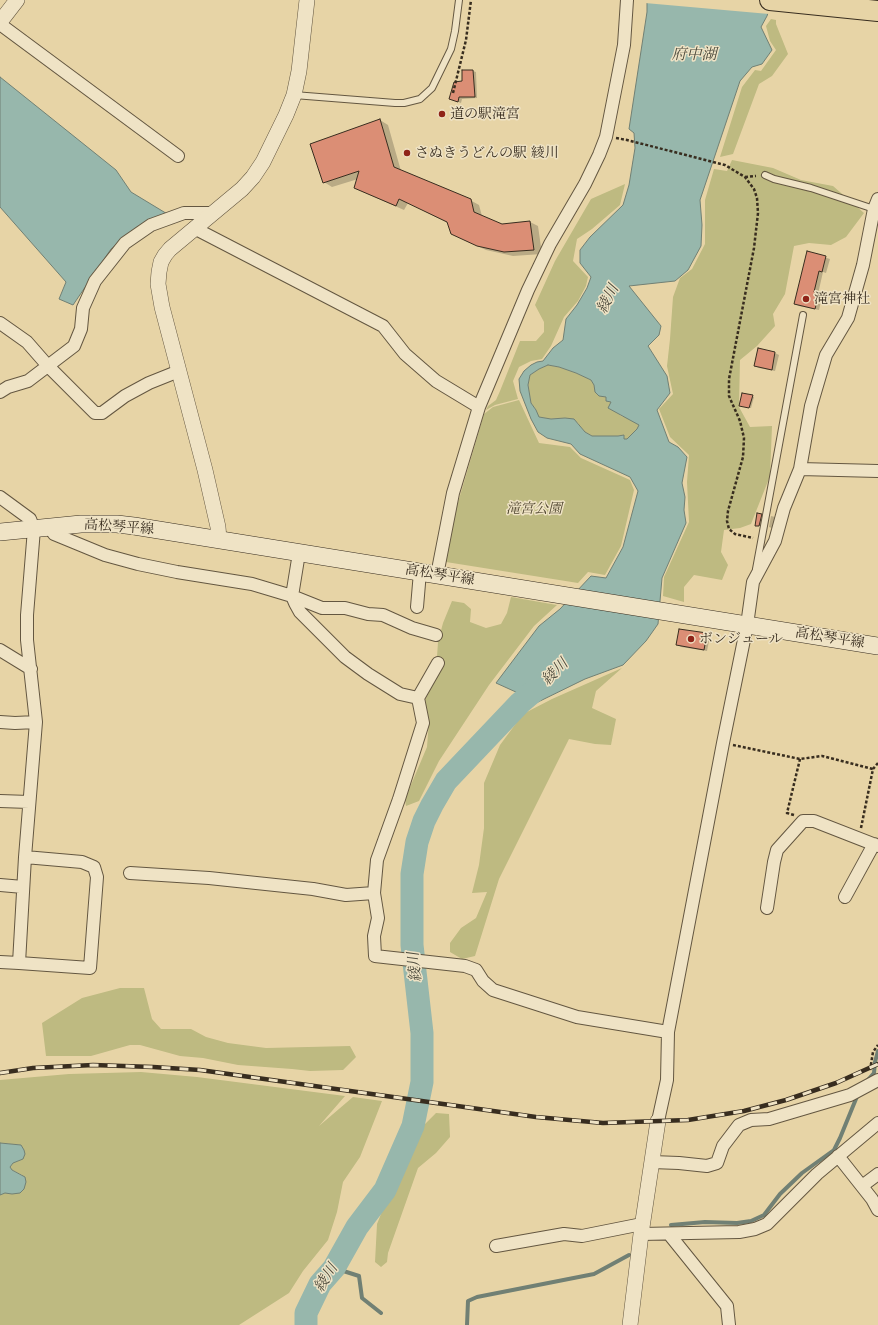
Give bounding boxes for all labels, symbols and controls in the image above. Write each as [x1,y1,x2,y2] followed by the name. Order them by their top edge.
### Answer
[672,46,716,64] water label: 府中湖
[450,106,520,122] place label: 道の駅滝宮
[437,109,447,119] marker: 道の駅滝宮
[415,145,559,161] place label: さぬきうどんの駅 綾川
[402,148,412,158] marker: さぬきうどんの駅 綾川
[593,282,623,316] water label: 綾川
[814,291,870,307] place label: 滝宮神社
[801,294,811,304] marker: 滝宮神社
[506,501,562,517] park label: 滝宮公園
[83,516,155,538] street label: 高松琴平線
[404,561,476,589] street label: 高松琴平線
[794,624,866,652] street label: 高松琴平線
[699,631,783,647] place label: ボンジュール
[686,634,696,644] marker: ボンジュール
[538,655,572,689] water label: 綾川
[404,951,426,983] water label: 綾川
[310,1261,342,1295] water label: 綾川

